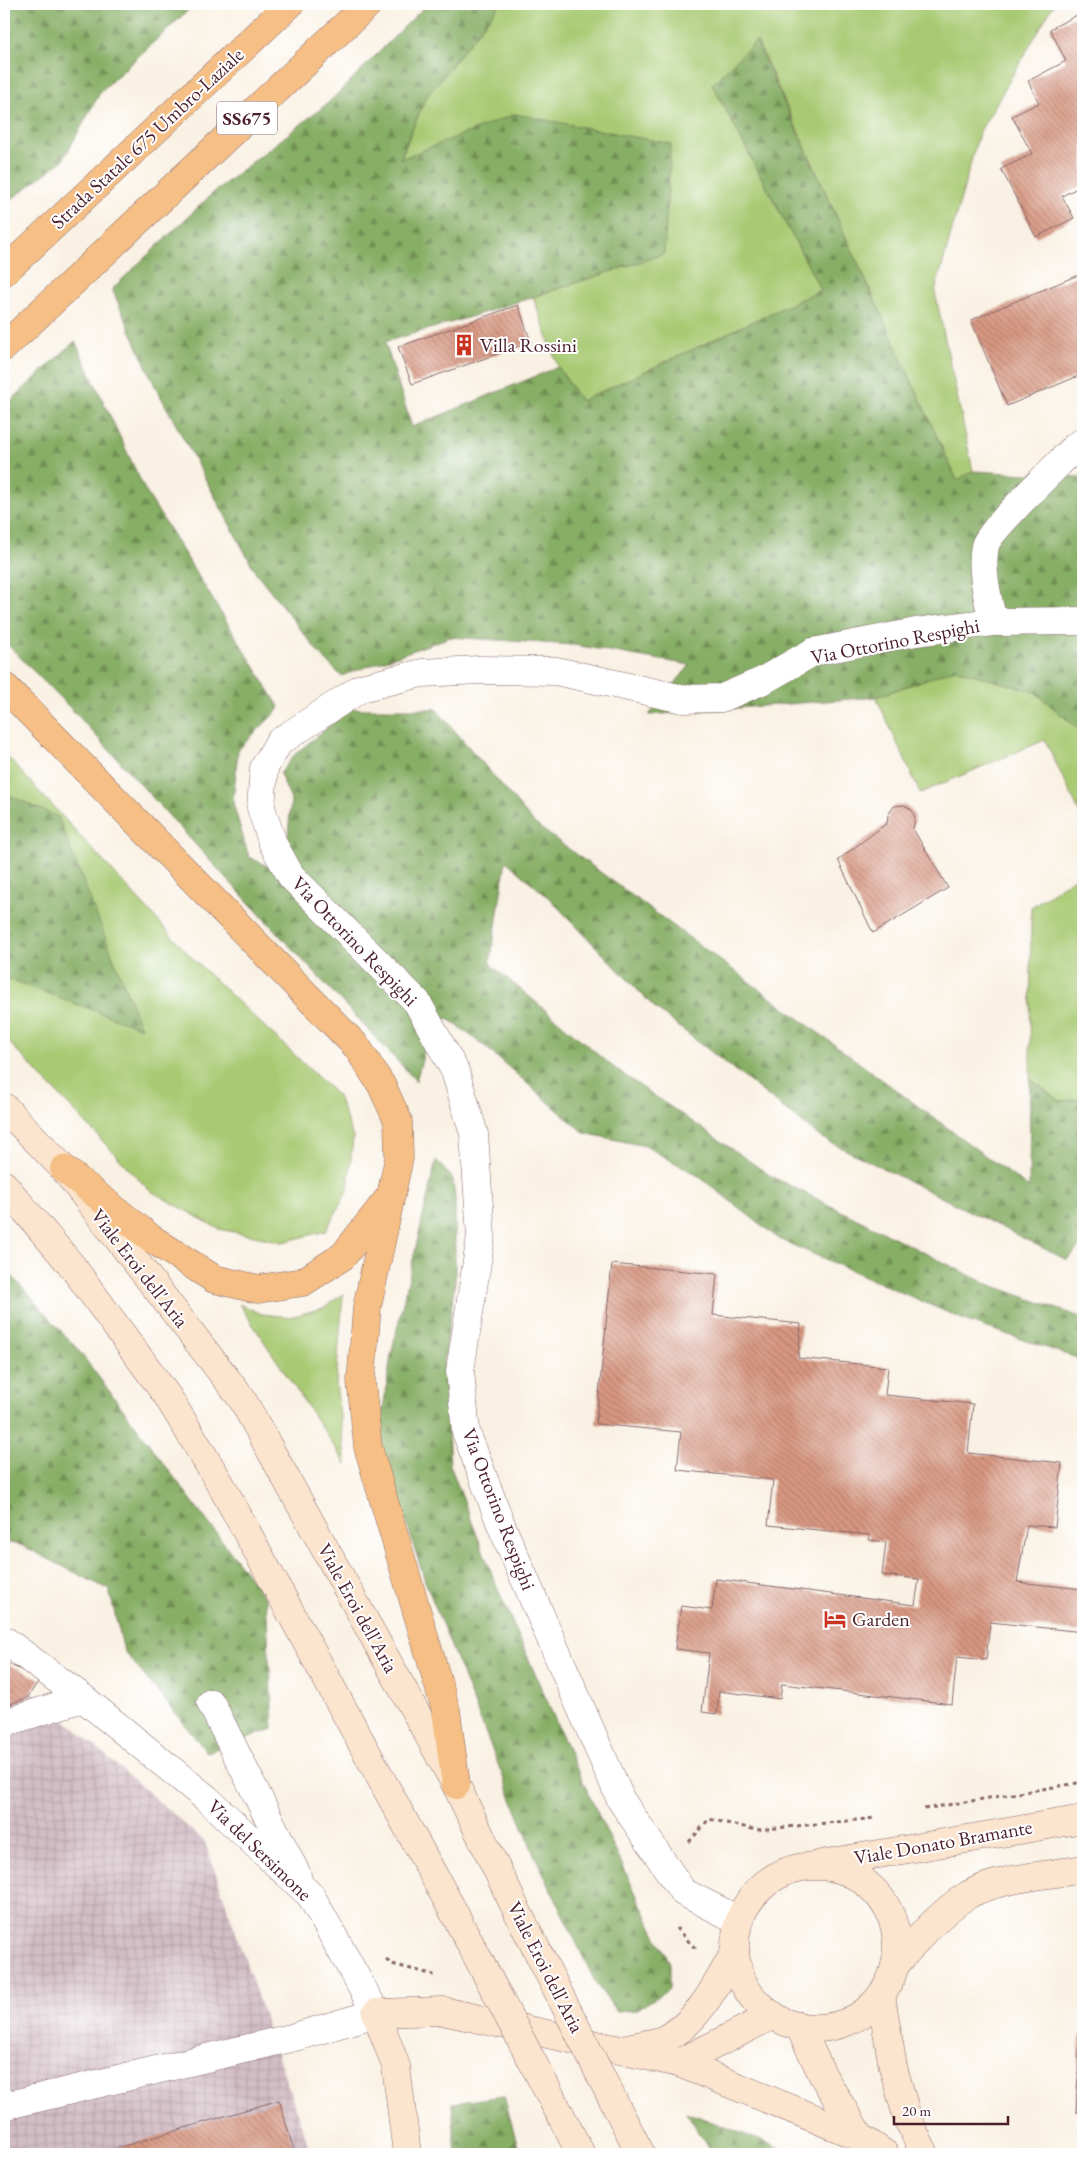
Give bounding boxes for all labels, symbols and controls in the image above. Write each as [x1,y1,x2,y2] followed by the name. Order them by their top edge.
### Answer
[45,42,249,234] street label: Strada Statale 675 Umbro-Laziale
[217,102,277,134] road number: SS675
[451,332,477,358] building icon: Villa Rossini
[480,332,577,358] place label: Villa Rossini
[808,612,982,670] street label: Via Ottorino Respighi
[286,870,424,1012] street label: Via Ottorino Respighi
[85,1203,195,1333] street label: Viale Eroi dell'Aria
[456,1424,542,1594] street label: Via Ottorino Respighi
[312,1539,404,1677] street label: Viale Eroi dell'Aria
[822,1606,848,1632] hotel icon: Garden
[852,1606,910,1632] place label: Garden
[202,1794,318,1907] street label: Via del Sersimone
[852,1813,1034,1871] street label: Viale Donato Bramante
[502,1897,590,2037] street label: Viale Eroi dell'Aria
[894,2093,1008,2125] scale bar
[902,2101,931,2120] text: 20 m

